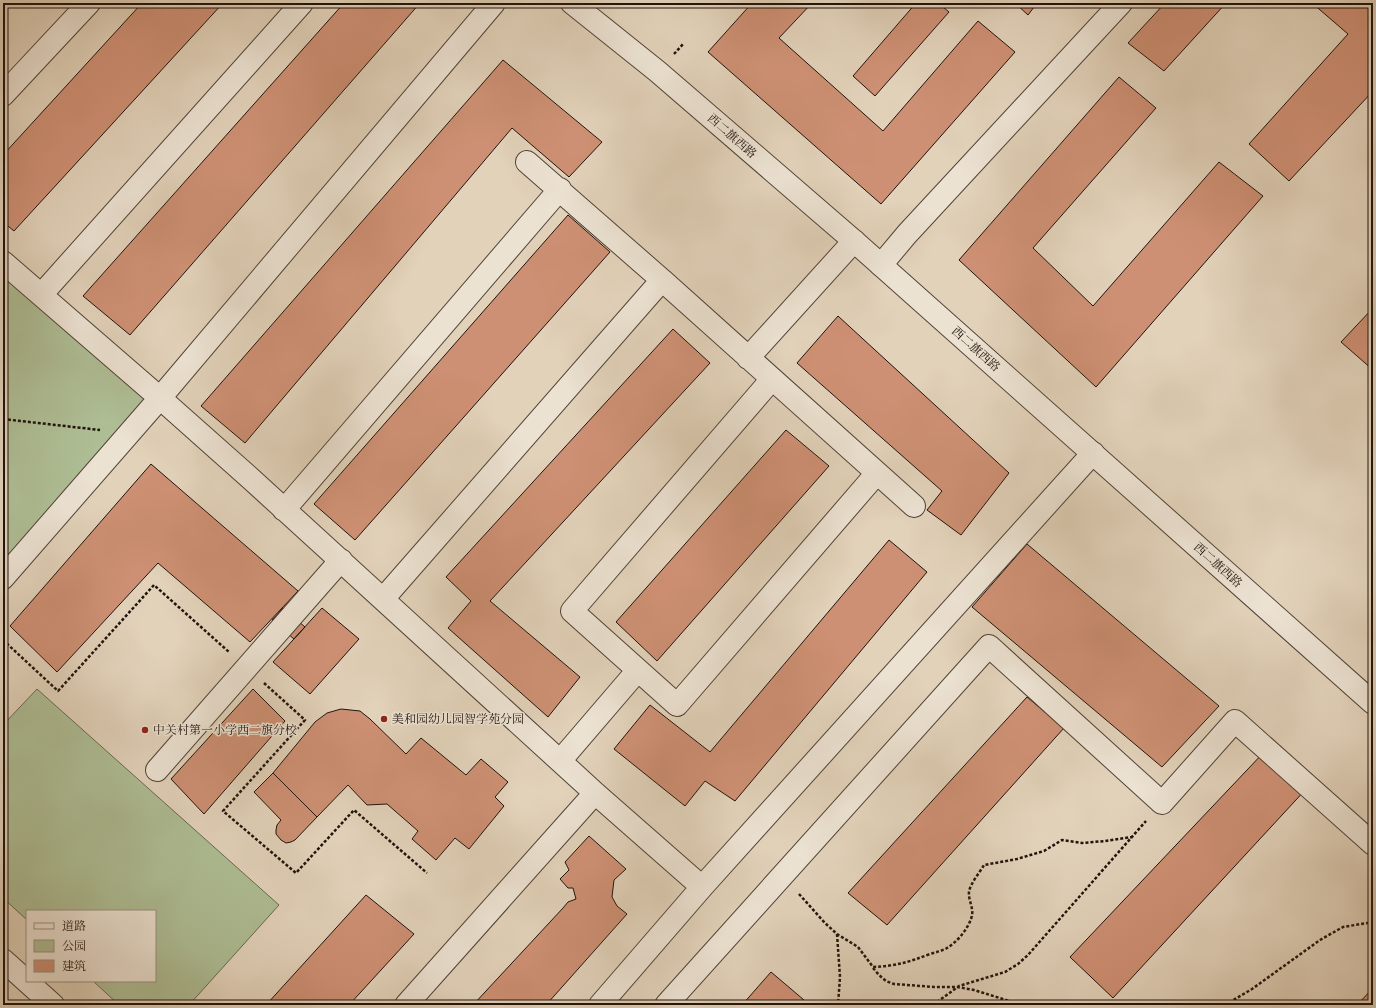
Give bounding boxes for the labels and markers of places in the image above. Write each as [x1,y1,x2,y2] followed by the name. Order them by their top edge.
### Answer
[392,712,524,728] place label: 美和园幼儿园智学苑分园
[379,714,389,724] marker: 美和园幼儿园智学苑分园
[153,723,297,739] place label: 中关村第一小学西二旗分校
[140,725,150,735] marker: 中关村第一小学西二旗分校

